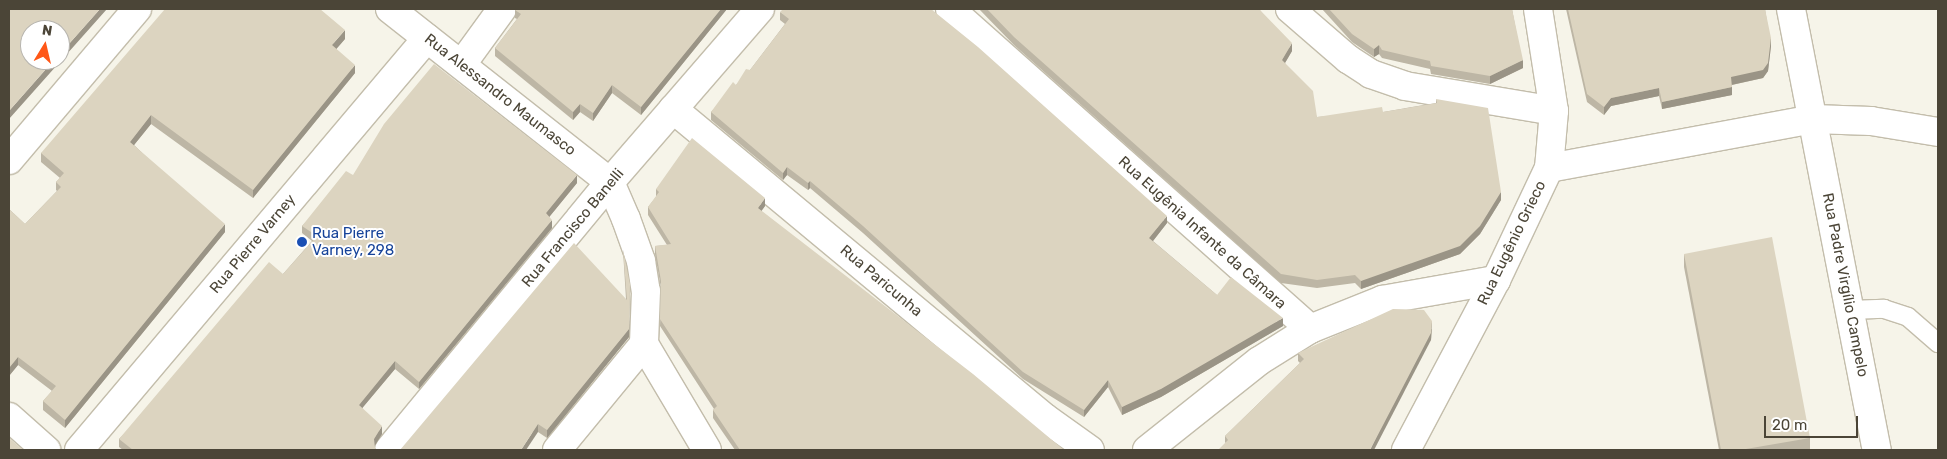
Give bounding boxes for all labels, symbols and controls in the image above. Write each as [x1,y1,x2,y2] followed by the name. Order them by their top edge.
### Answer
[20,20,70,70] north arrow
[41,21,54,40] text: N
[420,30,580,160] street label: Rua Alessandro Maumasco
[1114,153,1290,313] street label: Rua Eugênia Infante da Câmara
[518,165,628,291] street label: Rua Francisco Banelli
[1474,178,1550,308] street label: Rua Eugênio Grieco
[206,191,300,297] street label: Rua Pierre Varney
[1818,191,1872,379] street label: Rua Padre Virgílio Campelo
[312,224,394,259] place label: Rua Pierre Varney, 298
[296,236,308,248] marker: Rua Pierre Varney, 298
[836,241,926,321] street label: Rua Paricunha
[1767,406,1861,438] scale bar
[1772,416,1807,434] text: 20 m

